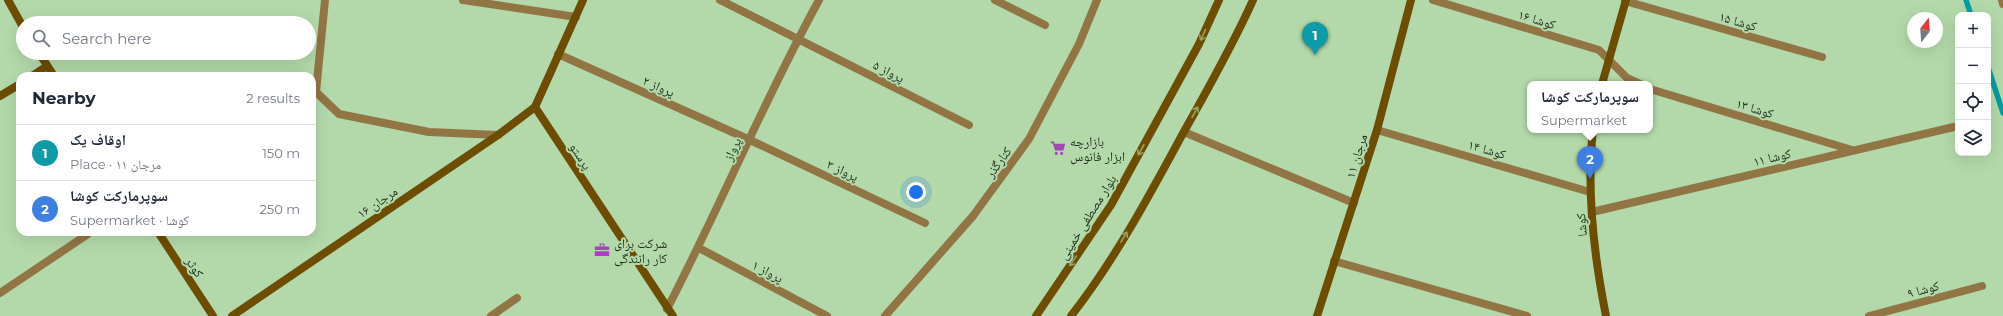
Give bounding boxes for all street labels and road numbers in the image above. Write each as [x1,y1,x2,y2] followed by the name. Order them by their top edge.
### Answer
[1516,6,1558,33] street label: کوشا ۱۶
[1717,8,1759,35] street label: کوشا ۱۵
[870,56,908,87] street label: پرواز ۵
[640,72,678,101] street label: پرواز ۲
[1734,95,1776,122] street label: کوشا ۱۳
[1342,132,1371,180] street label: مرجان ۱۱
[719,135,745,165] street label: پرواز
[1466,136,1508,163] street label: کوشا ۱۴
[565,139,596,173] street label: پرستو
[981,143,1016,182] street label: کنارگذر
[1751,145,1793,170] street label: کوشا ۱۱
[824,156,862,185] street label: پرواز ۳
[1055,172,1120,263] street label: بلوار مصطفی خمینی
[354,183,401,222] street label: مرجان ۱۶
[1572,212,1591,237] street label: کوشا
[181,253,208,281] street label: کوثر
[749,256,787,287] street label: پرواز ۱
[1905,277,1942,302] street label: کوشا ۹

